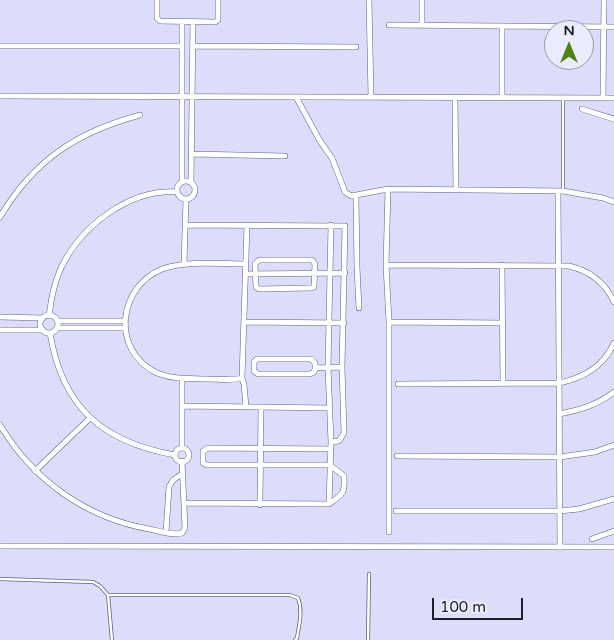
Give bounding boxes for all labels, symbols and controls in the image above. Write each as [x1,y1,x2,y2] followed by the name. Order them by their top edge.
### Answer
[544,20,594,70] north arrow
[563,22,575,39] text: N
[434,588,525,620] scale bar
[440,598,486,616] text: 100 m

